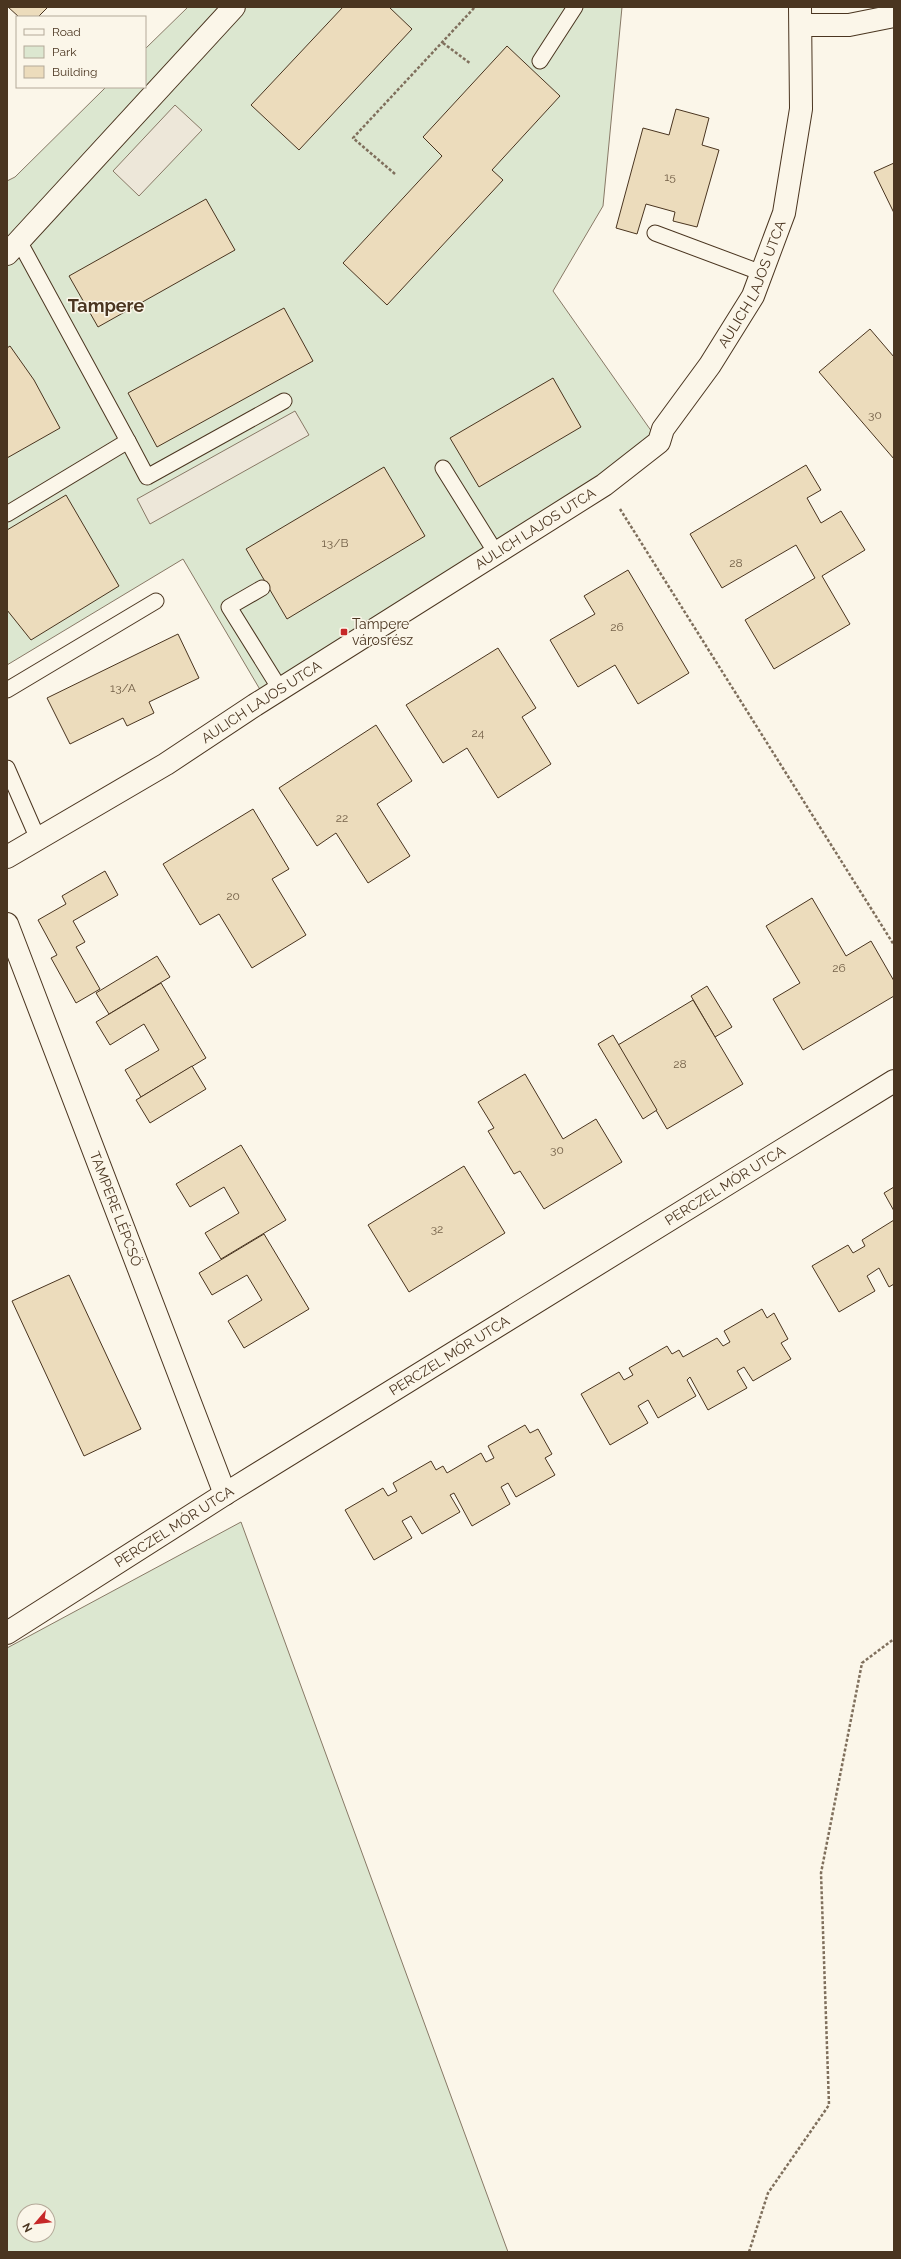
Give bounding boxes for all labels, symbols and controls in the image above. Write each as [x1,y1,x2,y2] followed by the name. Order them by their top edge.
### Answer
[16,16,146,88] legend
[52,25,81,39] text: Road
[52,45,77,59] text: Park
[52,65,98,79] text: Building
[664,170,676,184] house number: 15
[715,218,789,351] street label: AULICH LAJOS UTCA
[68,295,144,316] district label: Tampere
[868,408,882,422] house number: 30
[472,484,599,572] street label: AULICH LAJOS UTCA
[322,536,348,550] house number: 13/B
[729,556,743,570] house number: 28
[352,616,413,648] place label: Tampere városrész
[610,620,624,634] house number: 26
[339,627,349,637] marker: Tampere városrész
[198,657,325,746] street label: AULICH LAJOS UTCA
[110,681,136,695] house number: 13/A
[472,726,485,740] house number: 24
[336,811,348,825] house number: 22
[226,889,240,903] house number: 20
[832,961,846,975] house number: 26
[673,1057,687,1071] house number: 28
[662,1142,788,1228] street label: PERCZEL MÓR UTCA
[550,1143,564,1157] house number: 30
[87,1149,146,1269] street label: TAMPERE LÉPCSŐ
[431,1222,443,1236] house number: 32
[386,1312,513,1399] street label: PERCZEL MÓR UTCA
[111,1482,237,1570] street label: PERCZEL MÓR UTCA
[16,2203,56,2243] north arrow
[20,2221,35,2234] text: N

